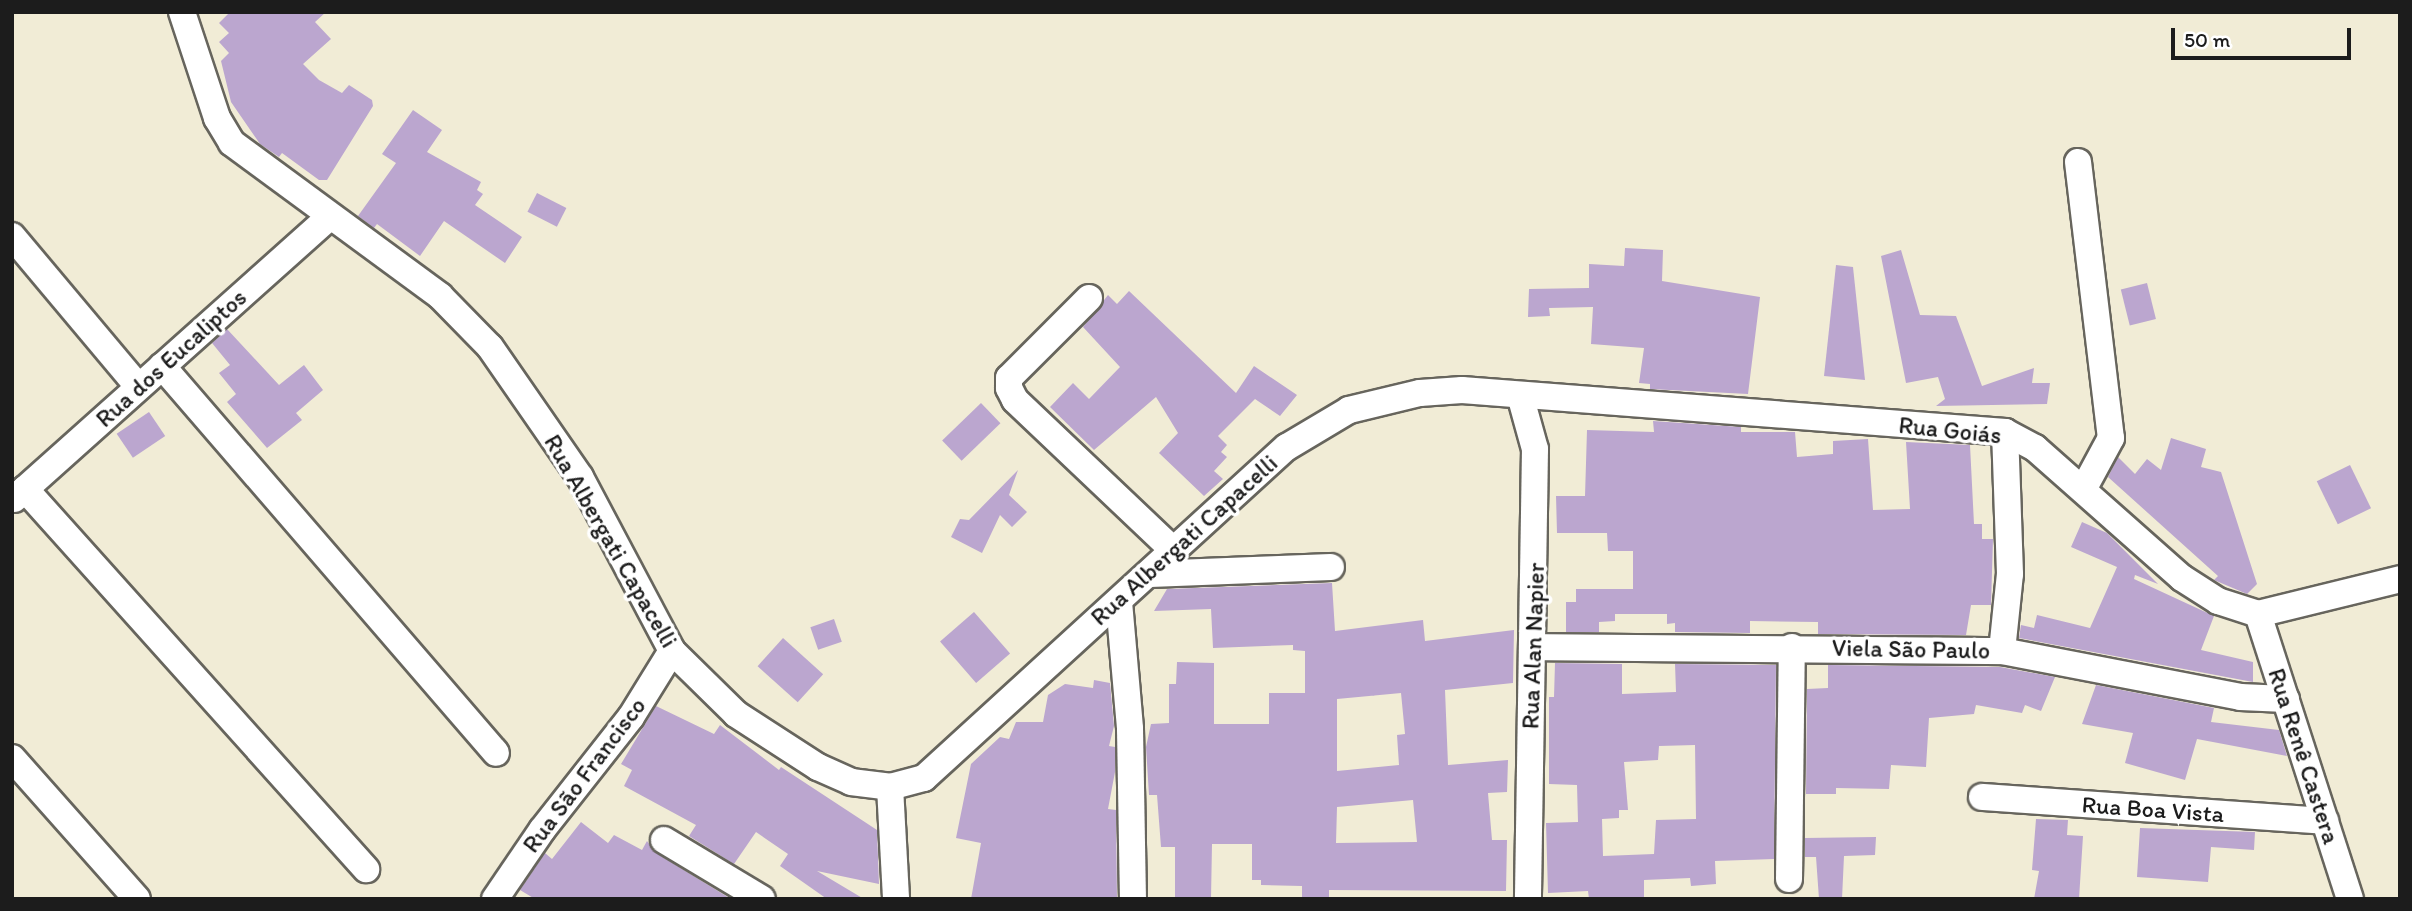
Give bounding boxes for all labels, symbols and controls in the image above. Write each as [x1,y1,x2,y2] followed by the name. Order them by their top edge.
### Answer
[2174,14,2354,58] scale bar
[2184,27,2230,52] text: 50 m
[89,283,253,433] street label: Rua dos Eucaliptos
[1897,410,2003,450] street label: Rua Goiás
[539,430,683,652] street label: Rua Albergati Capacelli
[1085,449,1283,631] street label: Rua Albergati Capacelli
[1516,563,1550,729] street label: Rua Alan Napier
[1832,633,1990,665] street label: Viela São Paulo
[2262,665,2346,847] street label: Rua Renê Castera
[516,692,652,858] street label: Rua São Francisco
[2081,790,2225,828] street label: Rua Boa Vista

